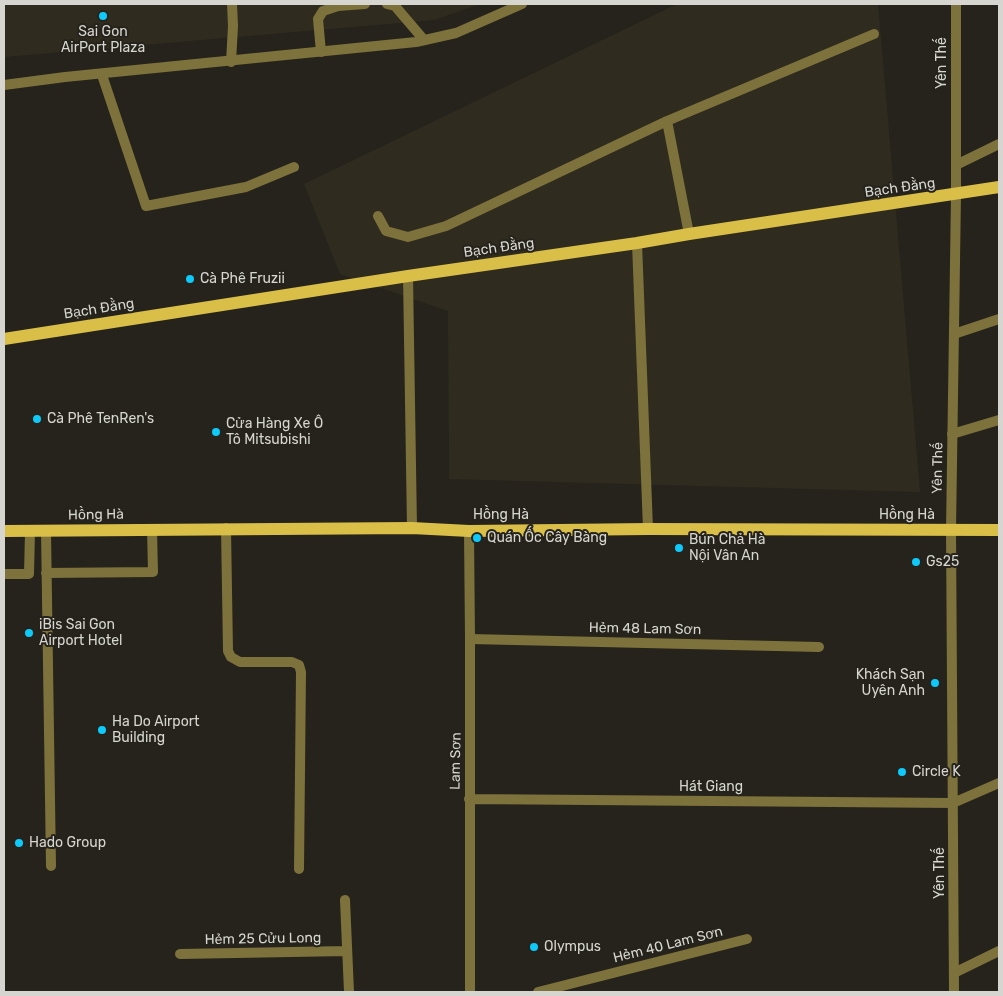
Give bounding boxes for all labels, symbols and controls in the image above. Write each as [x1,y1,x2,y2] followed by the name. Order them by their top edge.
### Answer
[97,10,109,22] marker: Sai Gon AirPort Plaza
[61,24,145,56] place label: Sai Gon AirPort Plaza
[934,37,950,89] street label: Yên Thế
[864,175,936,201] street label: Bạch Đằng
[463,235,535,261] street label: Bạch Đằng
[200,271,285,287] place label: Cà Phê Fruzii
[184,273,196,285] marker: Cà Phê Fruzii
[63,295,135,323] street label: Bạch Đằng
[47,411,154,427] place label: Cà Phê TenRen's
[31,413,43,425] marker: Cà Phê TenRen's
[226,416,323,448] place label: Cửa Hàng Xe Ô Tô Mitsubishi
[210,426,222,438] marker: Cửa Hàng Xe Ô Tô Mitsubishi
[929,442,947,494] street label: Yên Thế
[68,506,124,524] street label: Hồng Hà
[473,507,529,523] street label: Hồng Hà
[879,507,935,523] street label: Hồng Hà
[487,530,607,546] place label: Quán Ốc Cây Bàng
[471,532,483,544] marker: Quán Ốc Cây Bàng
[689,532,765,564] place label: Bún Chả Hà Nội Vân An
[673,542,685,554] marker: Bún Chả Hà Nội Vân An
[926,554,959,570] place label: Gs25
[910,556,922,568] marker: Gs25
[39,617,122,650] place label: iBis Sai Gon Airport Hotel
[589,620,701,638] street label: Hẻm 48 Lam Sơn
[23,627,35,639] marker: iBis Sai Gon Airport Hotel
[856,667,925,700] place label: Khách Sạn Uyên Anh
[929,677,941,689] marker: Khách Sạn Uyên Anh
[112,714,200,746] place label: Ha Do Airport Building
[96,724,108,736] marker: Ha Do Airport Building
[447,732,465,790] street label: Lam Sơn
[912,764,961,780] place label: Circle K
[896,766,908,778] marker: Circle K
[679,779,743,795] street label: Hát Giang
[29,835,106,851] place label: Hado Group
[13,837,25,849] marker: Hado Group
[932,847,948,899] street label: Yên Thế
[611,923,725,967] street label: Hẻm 40 Lam Sơn
[204,930,322,948] street label: Hẻm 25 Cửu Long
[544,939,601,955] place label: Olympus
[528,941,540,953] marker: Olympus

